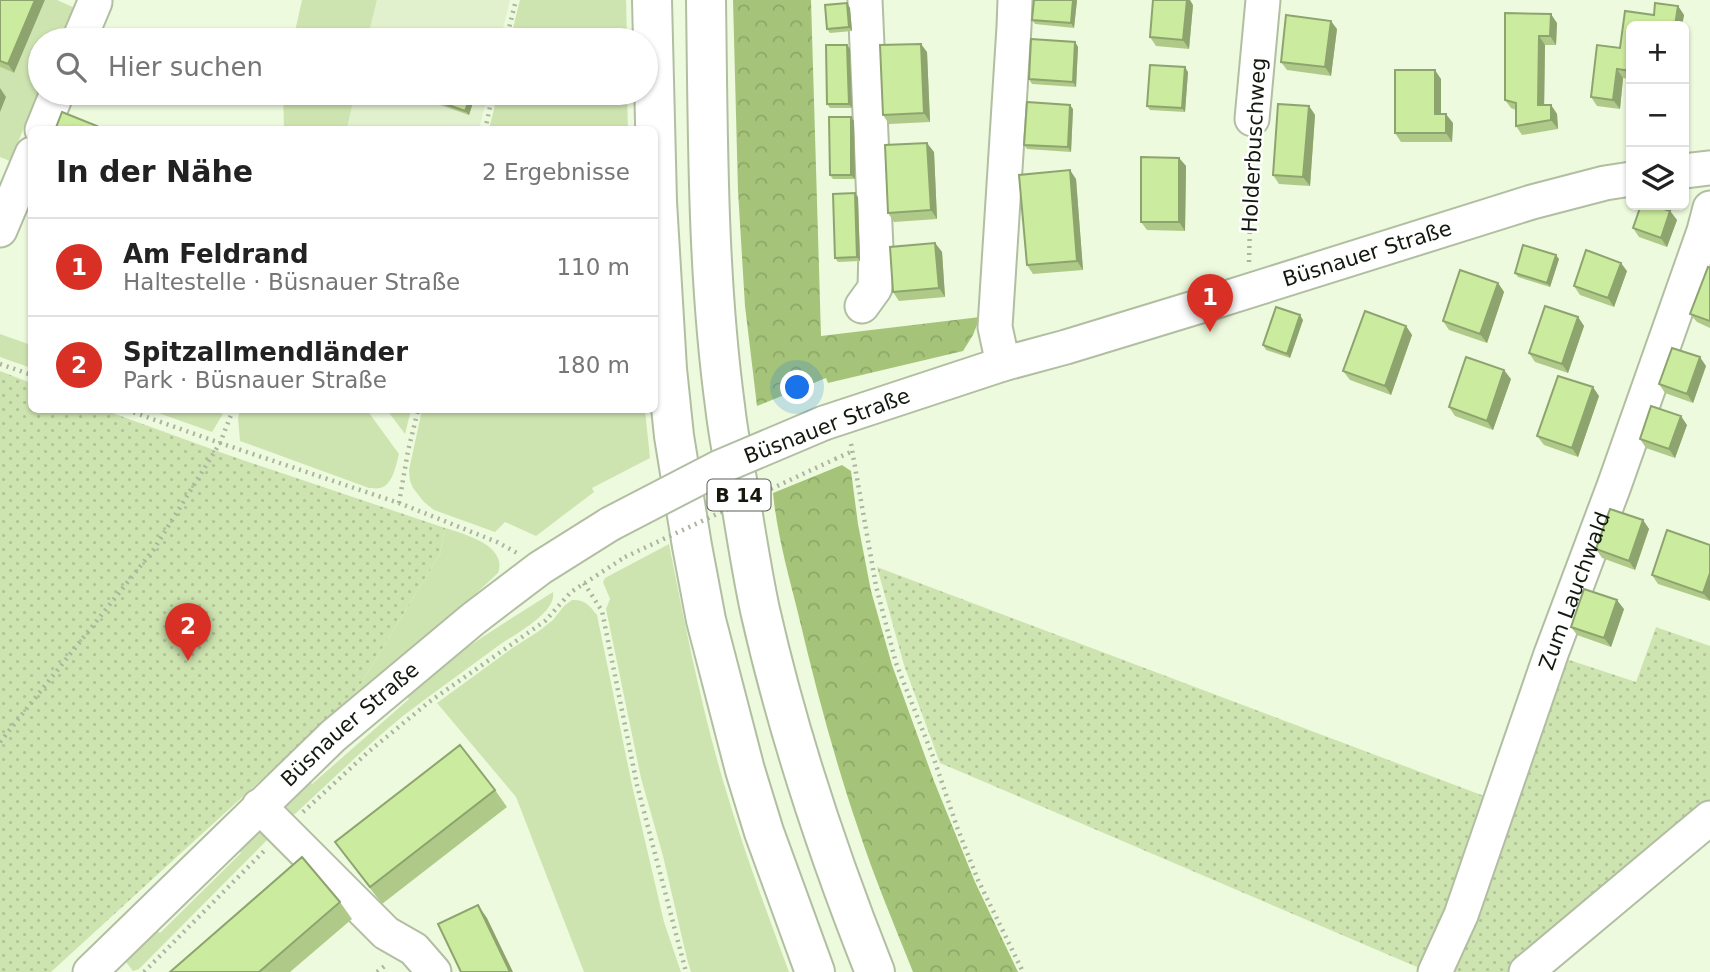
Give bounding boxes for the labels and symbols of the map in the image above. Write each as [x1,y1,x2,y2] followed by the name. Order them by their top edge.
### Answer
[1237,57,1271,233] street label: Holderbuschweg
[1280,216,1455,291] street label: Büsnauer Straße
[1187,274,1233,332] pin: 1
[780,370,814,404] your location
[741,383,913,469] street label: Büsnauer Straße
[708,480,770,510] road number: B 14
[1534,509,1615,673] street label: Zum Lauchwald
[165,603,211,661] pin: 2
[276,657,424,792] street label: Büsnauer Straße

